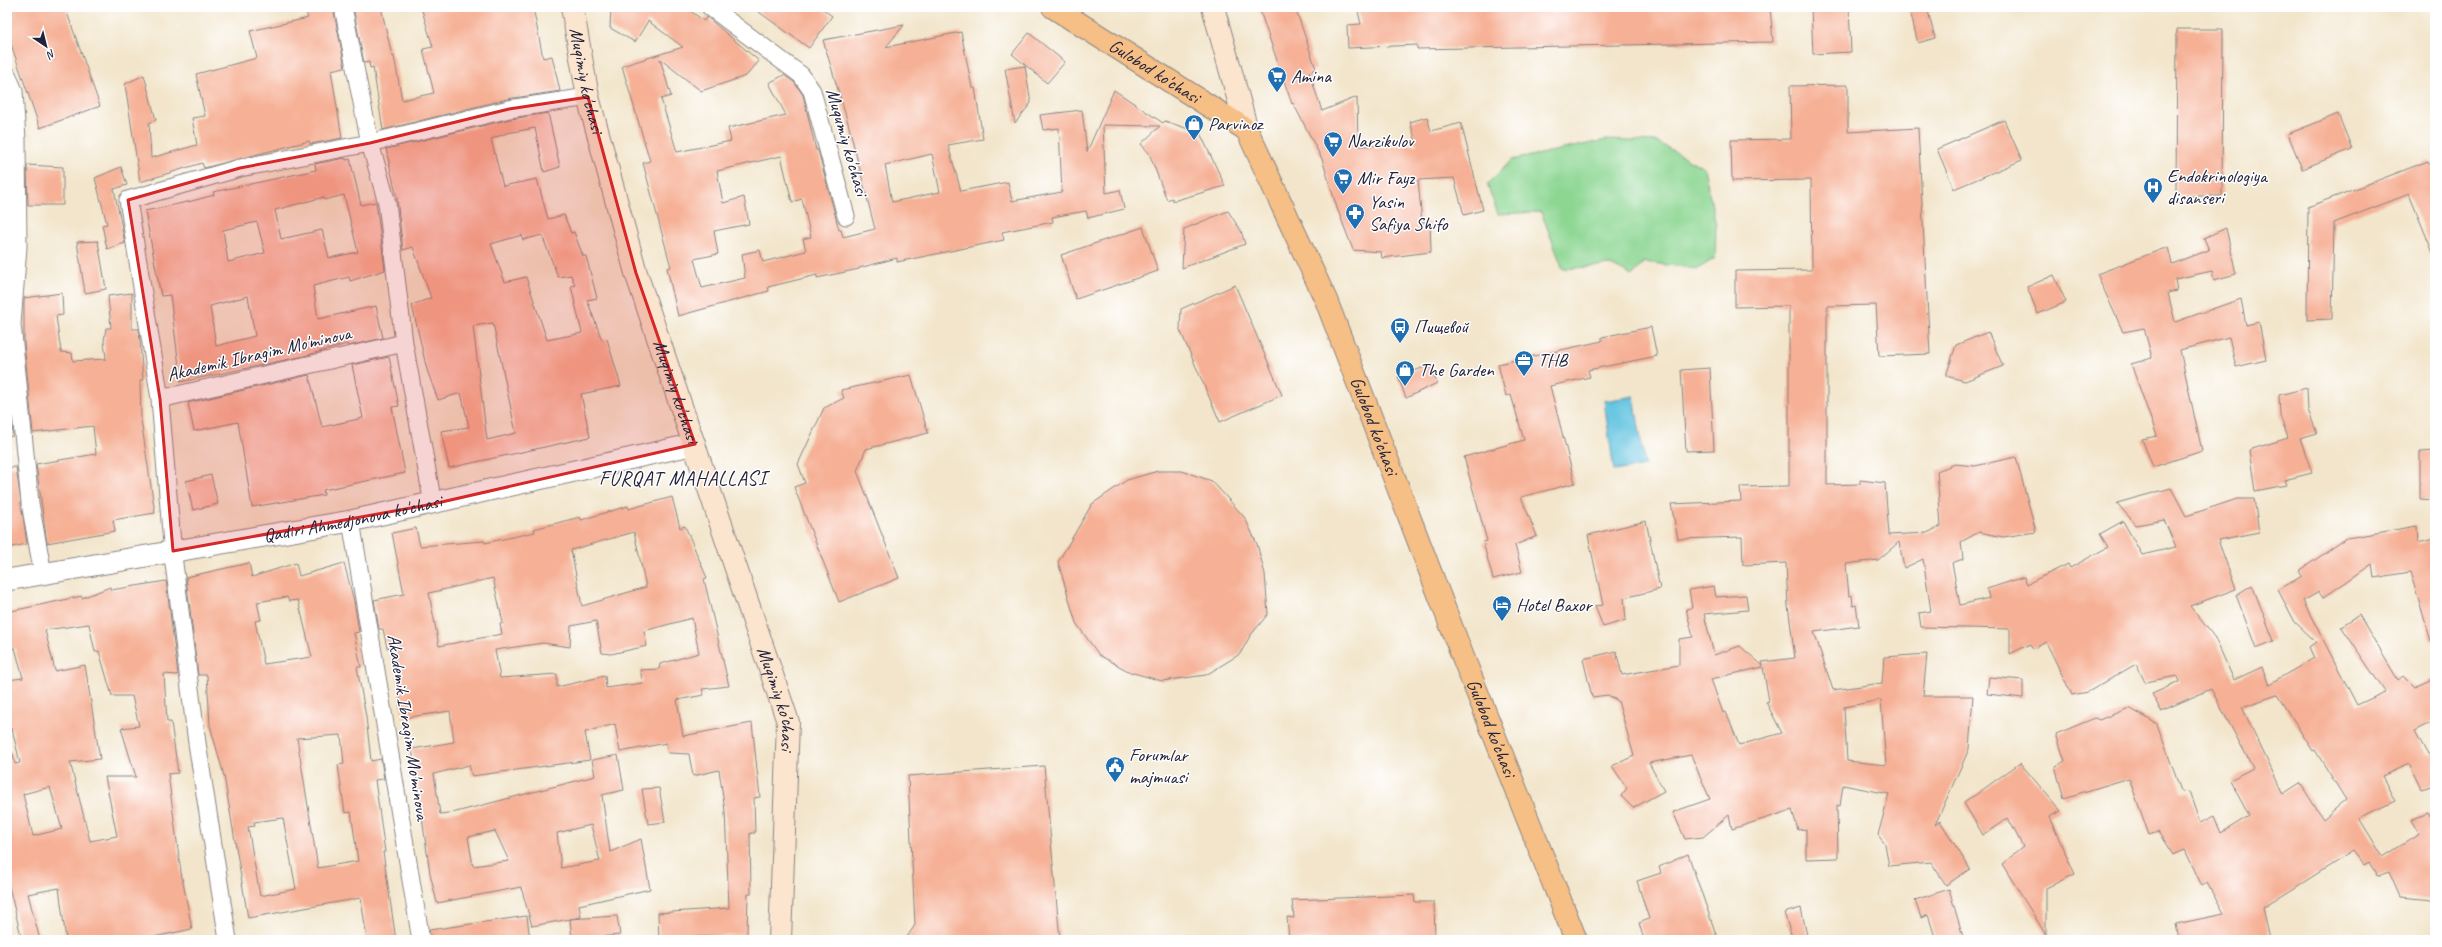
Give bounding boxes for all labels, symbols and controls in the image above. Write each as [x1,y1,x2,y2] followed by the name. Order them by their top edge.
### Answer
[26,26,66,66] north arrow
[564,26,610,138] street label: Muqimiy ko'chasi
[1104,33,1206,110] street label: Gulobod ko'chasi
[43,47,59,63] text: N
[1291,64,1332,88] place label: Amina
[1266,65,1288,93] supermarket icon: Amina
[820,85,874,201] street label: Muqumiy ko'chasi
[1208,112,1264,136] place label: Parvinoz
[1183,113,1205,141] shop icon: Parvinoz
[1347,129,1415,153] place label: Narzikulov
[1322,130,1344,158] supermarket icon: Narzikulov
[2167,164,2269,210] place label: Endokrinologiya disanseri
[1357,166,1415,190] place label: Mir Fayz
[1332,167,1354,195] supermarket icon: Mir Fayz
[2142,176,2164,204] hospital icon: Endokrinologiya disanseri
[1369,190,1449,236] place label: Yasin Safiya Shifo
[1344,202,1366,230] pharmacy icon: Yasin Safiya Shifo
[1414,315,1470,339] place label: Пищевой
[1389,316,1411,344] bus stop icon: Пищевой
[165,321,355,387] street label: Akademik Ibragim Mo'minova
[648,337,706,449] street label: Muqimiy ko'chasi
[1538,348,1569,372] place label: THB
[1513,349,1535,377] office icon: THB
[1419,358,1494,382] place label: The Garden
[1394,359,1416,387] shop icon: The Garden
[1345,373,1405,481] street label: Gulobod ko'chasi
[599,466,771,491] district label: FURQAT MAHALLASI
[262,489,446,548] street label: Qadiri Ahmedjonova ko'chasi
[1516,593,1593,617] place label: Hotel Baxor
[1491,594,1513,622] hotel icon: Hotel Baxor
[381,632,435,824] street label: Akademik Ibragim Mo'minova
[751,644,800,754] street label: Muqimiy ko'chasi
[1461,676,1523,783] street label: Gulobod ko'chasi
[1129,743,1190,789] place label: Forumlar majmuasi
[1104,755,1126,783] public building icon: Forumlar majmuasi

